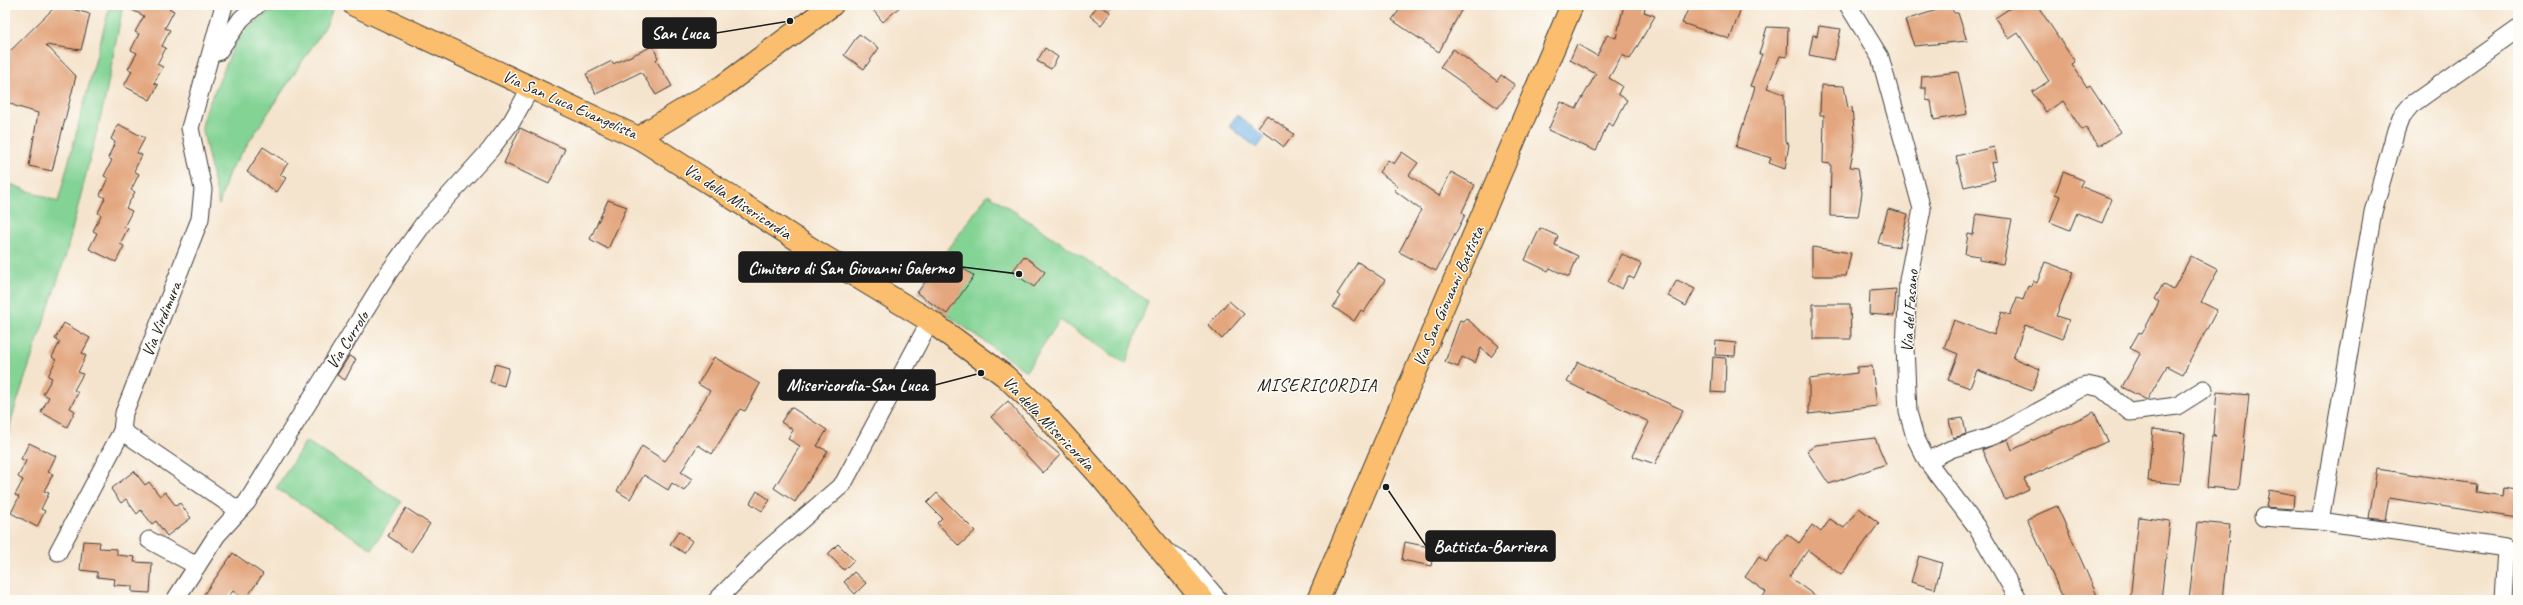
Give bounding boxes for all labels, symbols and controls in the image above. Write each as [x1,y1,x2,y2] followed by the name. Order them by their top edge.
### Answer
[643,18,716,48] callout: San Luca
[651,22,710,44] text: San Luca
[499,65,642,144] street label: Via San Luca Evangelista
[680,159,797,245] street label: Via della Misericordia
[1408,221,1489,370] street label: Via San Giovanni Battista
[739,252,962,282] callout: Cimitero di San Giovanni Galermo
[748,257,955,279] text: Cimitero di San Giovanni Galermo
[1896,268,1923,353] street label: Via del Fasano
[137,277,187,360] street label: Via Virdimura
[322,306,374,373] street label: Via Currolo
[779,370,935,400] callout: Misericordia-San Luca
[998,372,1100,476] street label: Via della Misericordia
[787,374,929,396] text: Misericordia-San Luca
[1257,374,1377,396] district label: MISERICORDIA
[1426,531,1555,561] callout: Battista-Barriera
[1433,535,1548,557] text: Battista-Barriera

